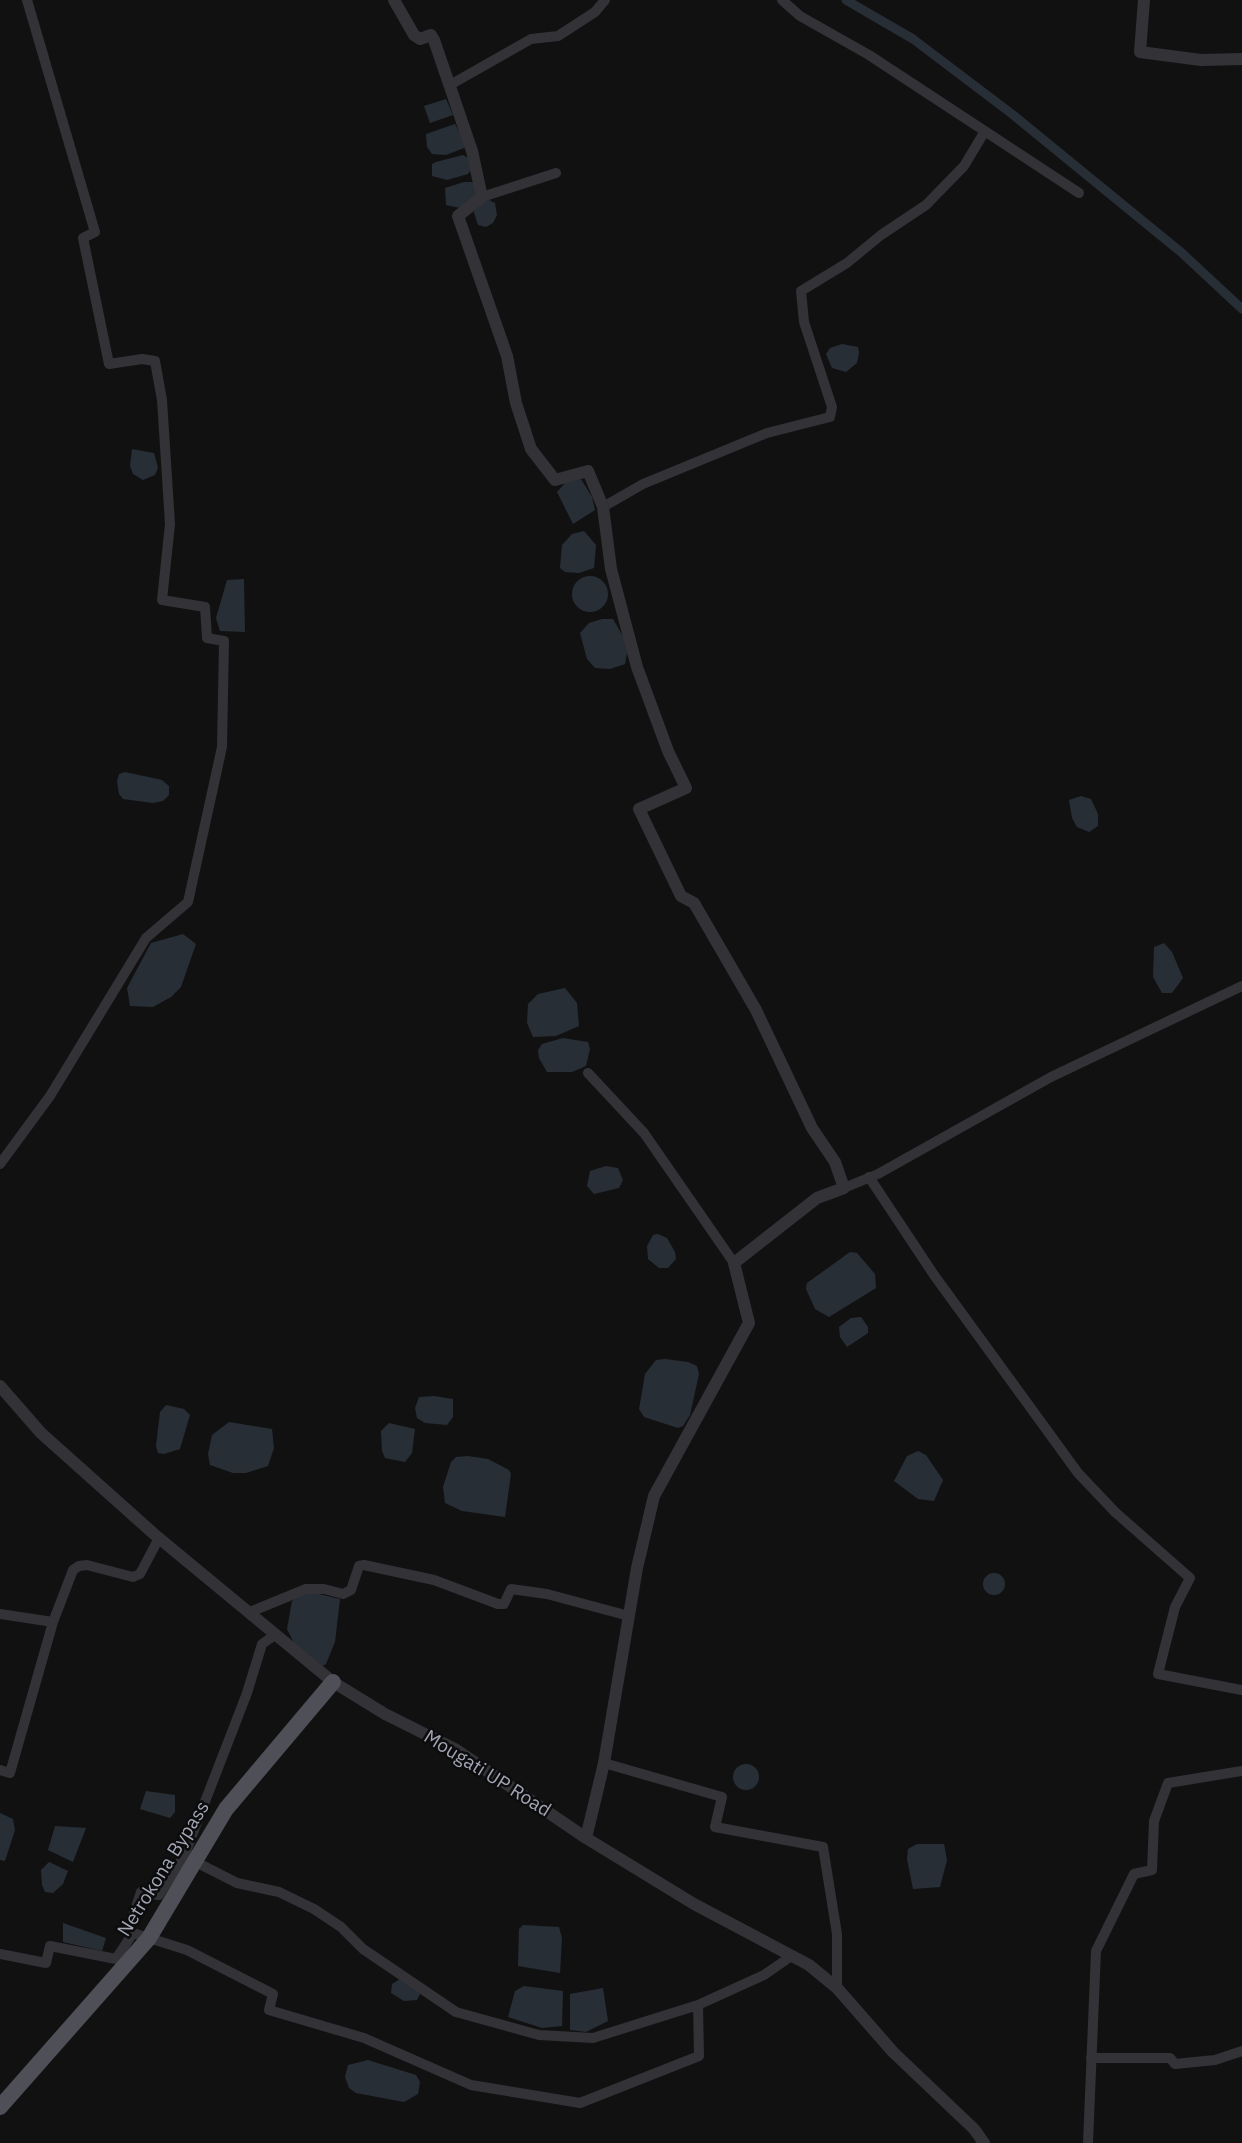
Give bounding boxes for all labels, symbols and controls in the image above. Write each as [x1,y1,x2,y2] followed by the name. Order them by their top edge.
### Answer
[419,1726,555,1822] street label: Mougati UP Road
[113,1797,215,1941] street label: Netrokona Bypass

